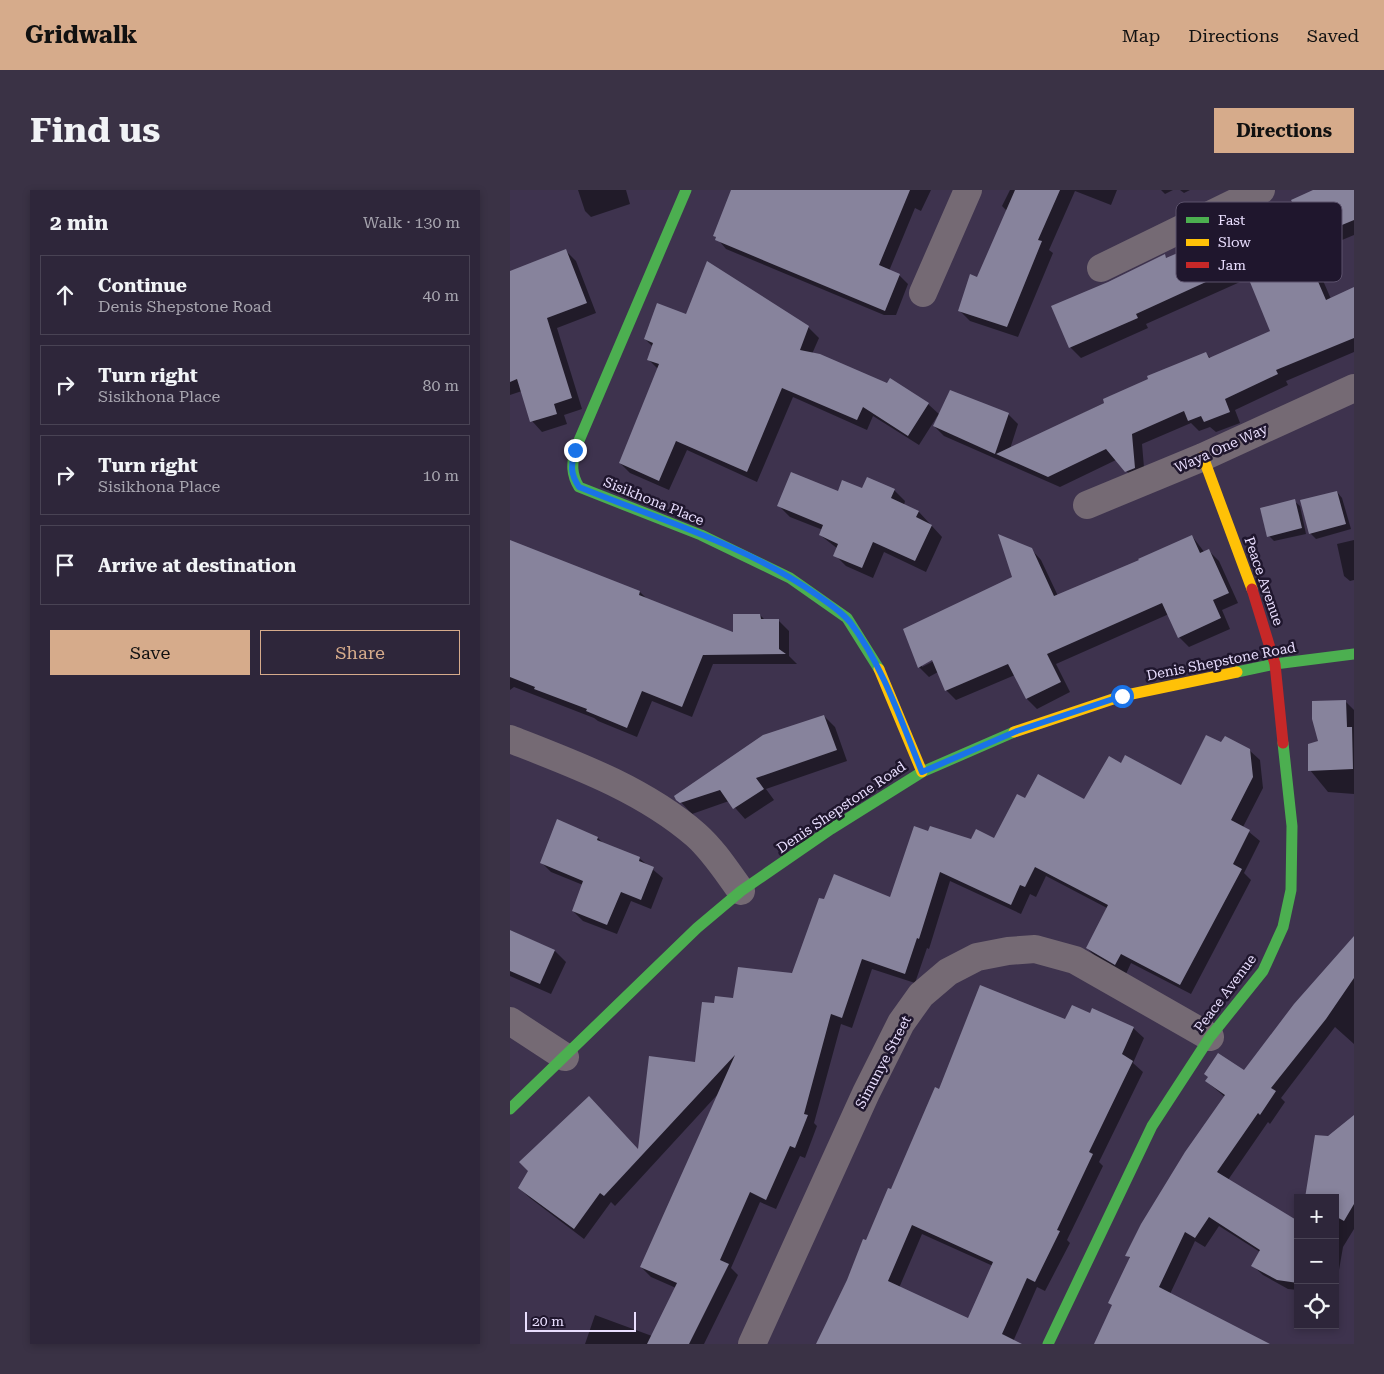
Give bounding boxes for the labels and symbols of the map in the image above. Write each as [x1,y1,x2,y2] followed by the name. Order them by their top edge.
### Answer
[1176,202,1342,282] legend
[1218,212,1245,228] text: Fast
[1218,234,1251,250] text: Slow
[1218,257,1246,273] text: Jam
[1172,420,1271,476] street label: Waya One Way
[564,439,587,462] route end
[601,474,707,529] street label: Sisikhona Place
[1241,534,1287,628] street label: Peace Avenue
[1145,639,1297,683] street label: Denis Shepstone Road
[1111,685,1134,708] route start
[774,758,908,856] street label: Denis Shepstone Road
[1191,951,1260,1035] street label: Peace Avenue
[852,1013,914,1111] street label: Simunye Street
[525,1309,636,1332] scale bar

